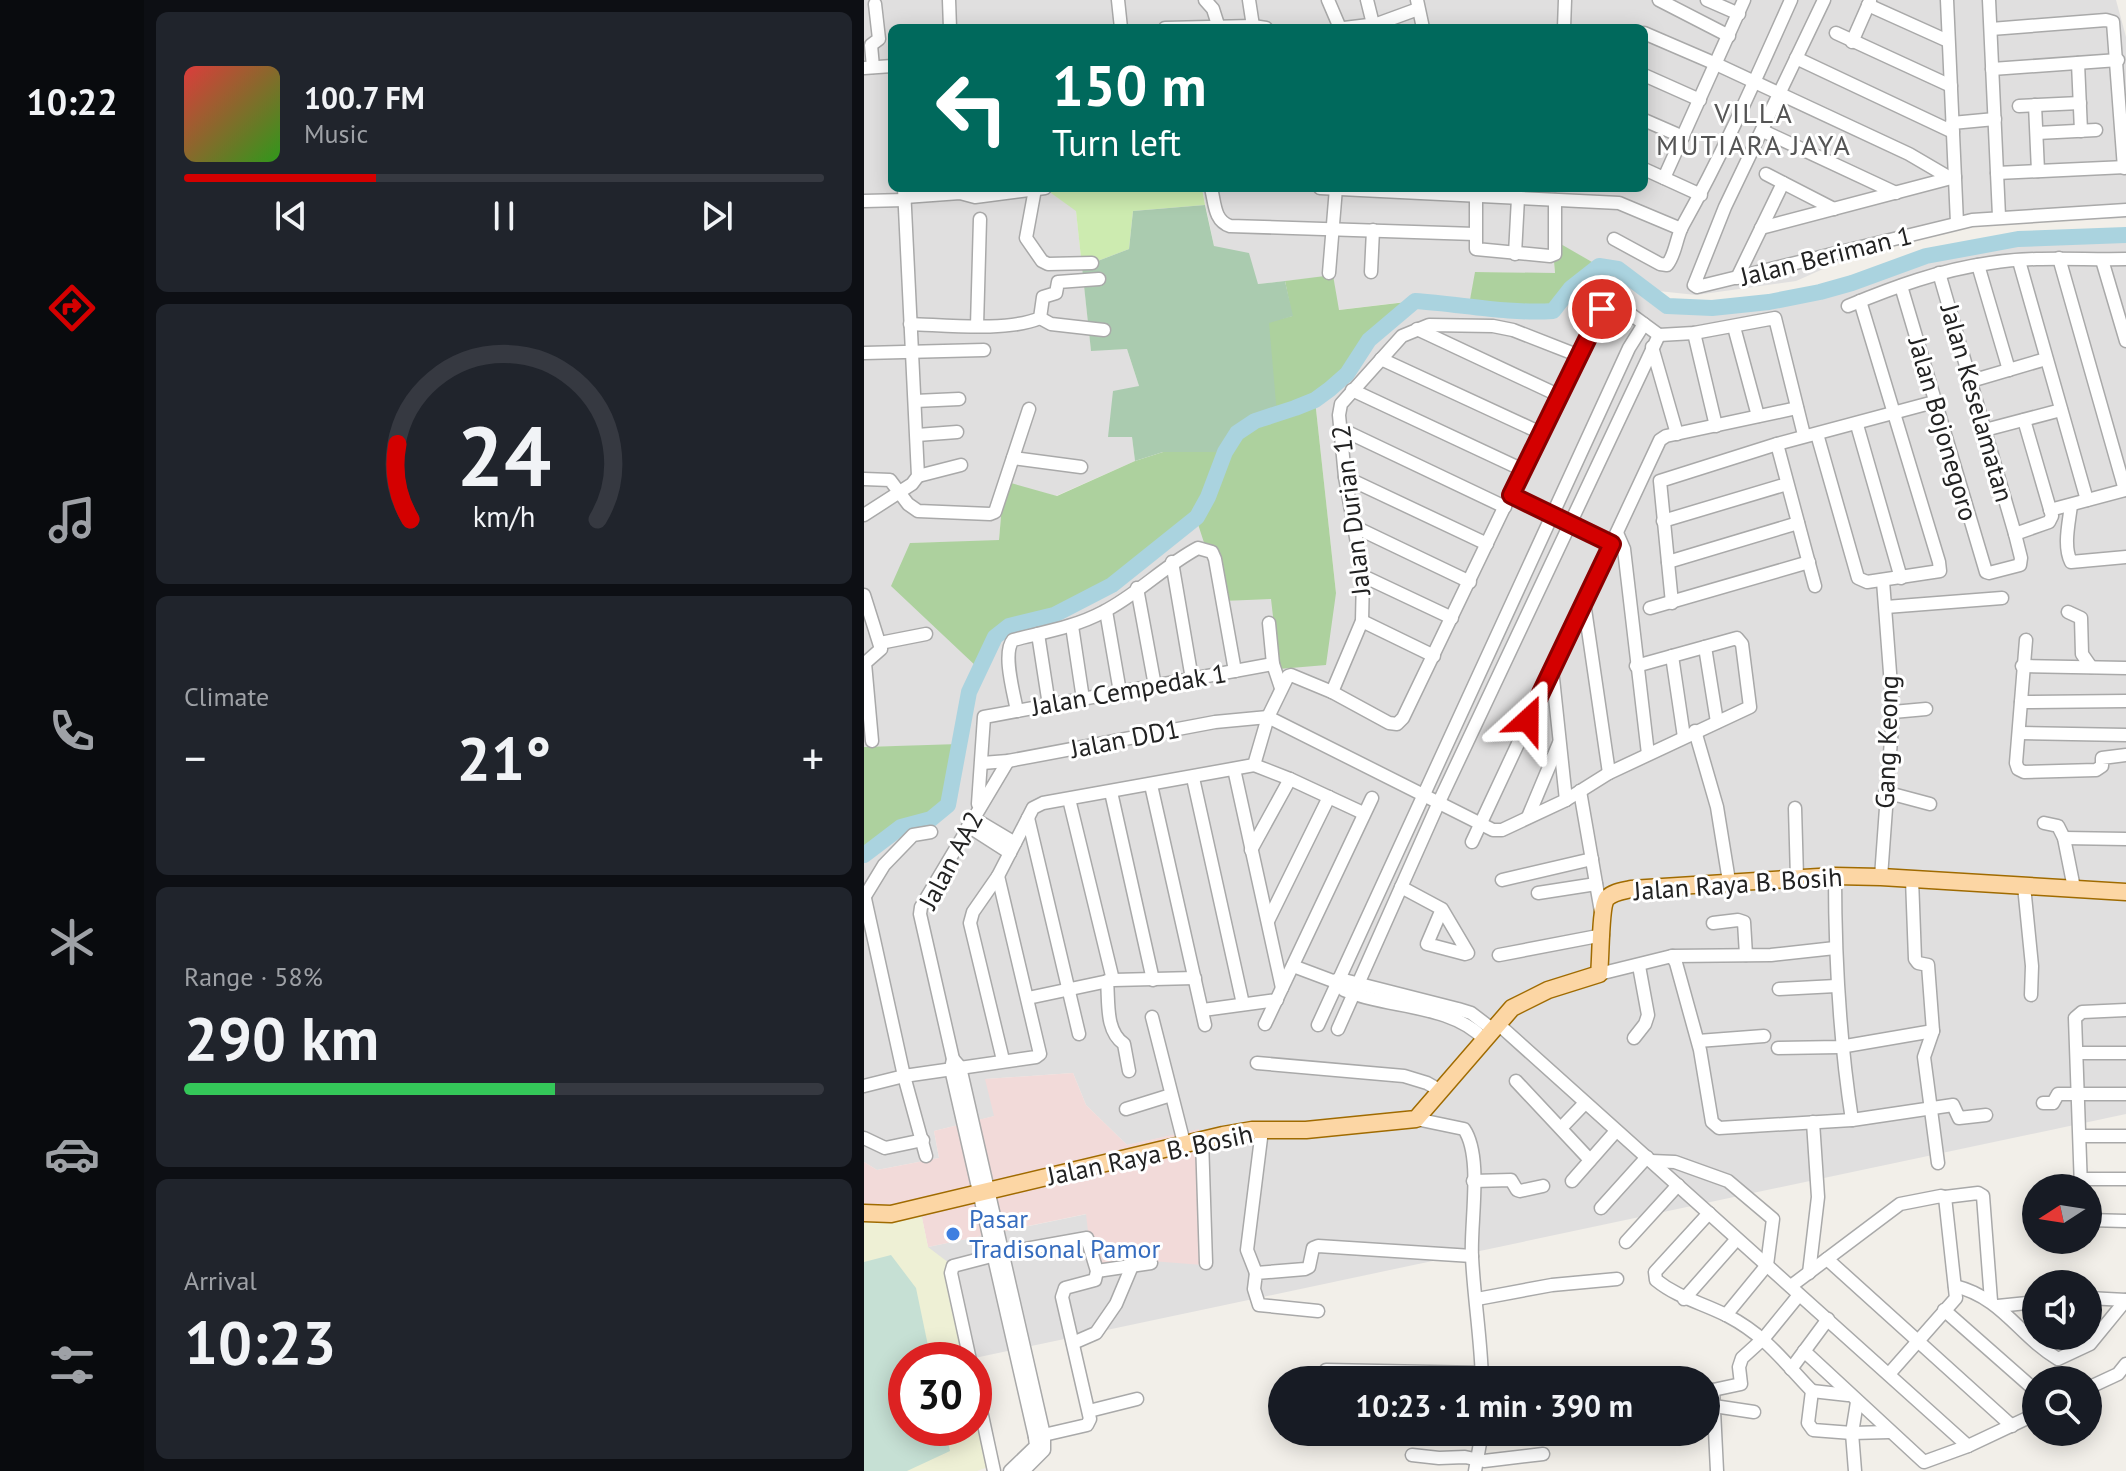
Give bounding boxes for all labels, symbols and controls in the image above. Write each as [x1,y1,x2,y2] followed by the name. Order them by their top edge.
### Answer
[1052,49,1207,121] text: 150 m
[920,56,1024,160] icon: left
[26,78,118,125] text: 10:22
[304,78,425,117] text: 100.7 FM
[1656,94,1852,163] district label: VILLA MUTIARA JAYA
[304,117,368,150] text: Music
[1052,119,1181,166] text: Turn left
[269,194,313,238] icon: previous
[482,194,526,238] icon: pause
[695,194,739,238] icon: next
[1736,218,1915,293] street label: Jalan Beriman 1
[1568,275,1636,343] pin
[44,280,100,336] icon: directions
[1580,287,1624,331] icon: arrive
[1933,299,2022,506] street label: Jalan Keselamatan
[1901,332,1986,525] street label: Jalan Bojonegoro
[457,400,551,508] text: 24
[1324,423,1377,598] street label: Jalan Durian 12
[44,492,100,548] icon: music
[473,498,535,535] text: km/h
[1028,656,1229,723] street label: Jalan Cempedak 1
[1868,675,1905,809] street label: Gang Keong
[1486,678,1570,762] position arrow
[184,680,269,713] text: Climate
[44,703,100,759] icon: phone
[1067,712,1182,765] street label: Jalan DD1
[457,719,551,797] text: 21°
[184,729,206,786] text: −
[802,729,824,786] text: +
[911,805,990,915] street label: Jalan AA2
[1632,860,1843,907] street label: Jalan Raya B. Bosih
[44,914,100,970] icon: climate
[184,960,323,993] text: Range · 58%
[184,999,379,1077] text: 290 km
[1043,1117,1256,1193] street label: Jalan Raya B. Bosih
[44,1126,100,1182] icon: car
[2022,1174,2102,1254] north arrow
[2022,1174,2102,1446] map controls
[969,1202,1160,1265] place label: Pasar Tradisonal Pamor
[944,1225,962,1243] marker: Pasar Tradisonal Pamor
[184,1264,257,1297] text: Arrival
[2022,1270,2102,1350] button: sound
[184,1303,336,1381] text: 10:23
[44,1337,100,1393] icon: filters
[888,1342,992,1446] speed limit sign: 30
[2022,1366,2102,1446] button: search
[1355,1386,1633,1425] text: 10:23 · 1 min · 390 m

